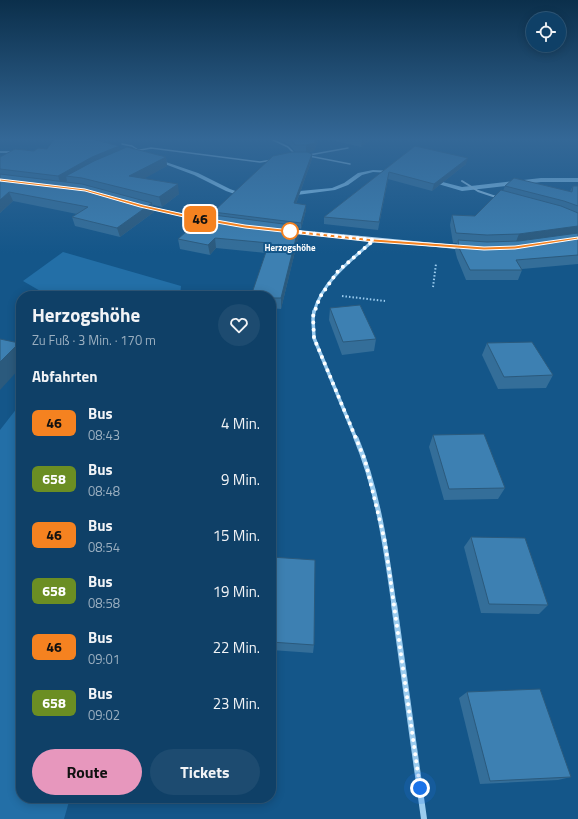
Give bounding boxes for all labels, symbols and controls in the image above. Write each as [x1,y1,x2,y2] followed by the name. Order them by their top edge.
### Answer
[526,12,566,52] map controls
[526,12,566,52] button: locate
[182,206,218,232] line badge: 46
[192,208,208,229] text: 46
[281,222,299,240] marker: Herzogshöhe
[264,241,316,254] place label: Herzogshöhe
[32,300,140,329] text: Herzogshöhe
[218,304,260,346] button: heart
[32,330,156,350] text: Zu Fuß · 3 Min. · 170 m
[32,365,98,388] text: Abfahrten
[88,402,113,425] text: Bus
[46,412,62,433] text: 46
[221,412,260,435] text: 4 Min.
[88,425,120,445] text: 08:43
[88,458,113,481] text: Bus
[42,468,66,489] text: 658
[221,468,260,491] text: 9 Min.
[88,481,120,501] text: 08:48
[88,514,113,537] text: Bus
[46,524,62,545] text: 46
[213,524,260,547] text: 15 Min.
[88,537,120,557] text: 08:54
[88,570,113,593] text: Bus
[42,580,66,601] text: 658
[213,580,260,603] text: 19 Min.
[88,593,120,613] text: 08:58
[88,626,113,649] text: Bus
[46,636,62,657] text: 46
[213,636,260,659] text: 22 Min.
[88,649,120,669] text: 09:01
[88,682,113,705] text: Bus
[42,692,66,713] text: 658
[213,692,260,715] text: 23 Min.
[88,705,120,725] text: 09:02
[32,749,142,795] button: Route
[150,749,260,795] button: Tickets
[410,778,430,798] your location

